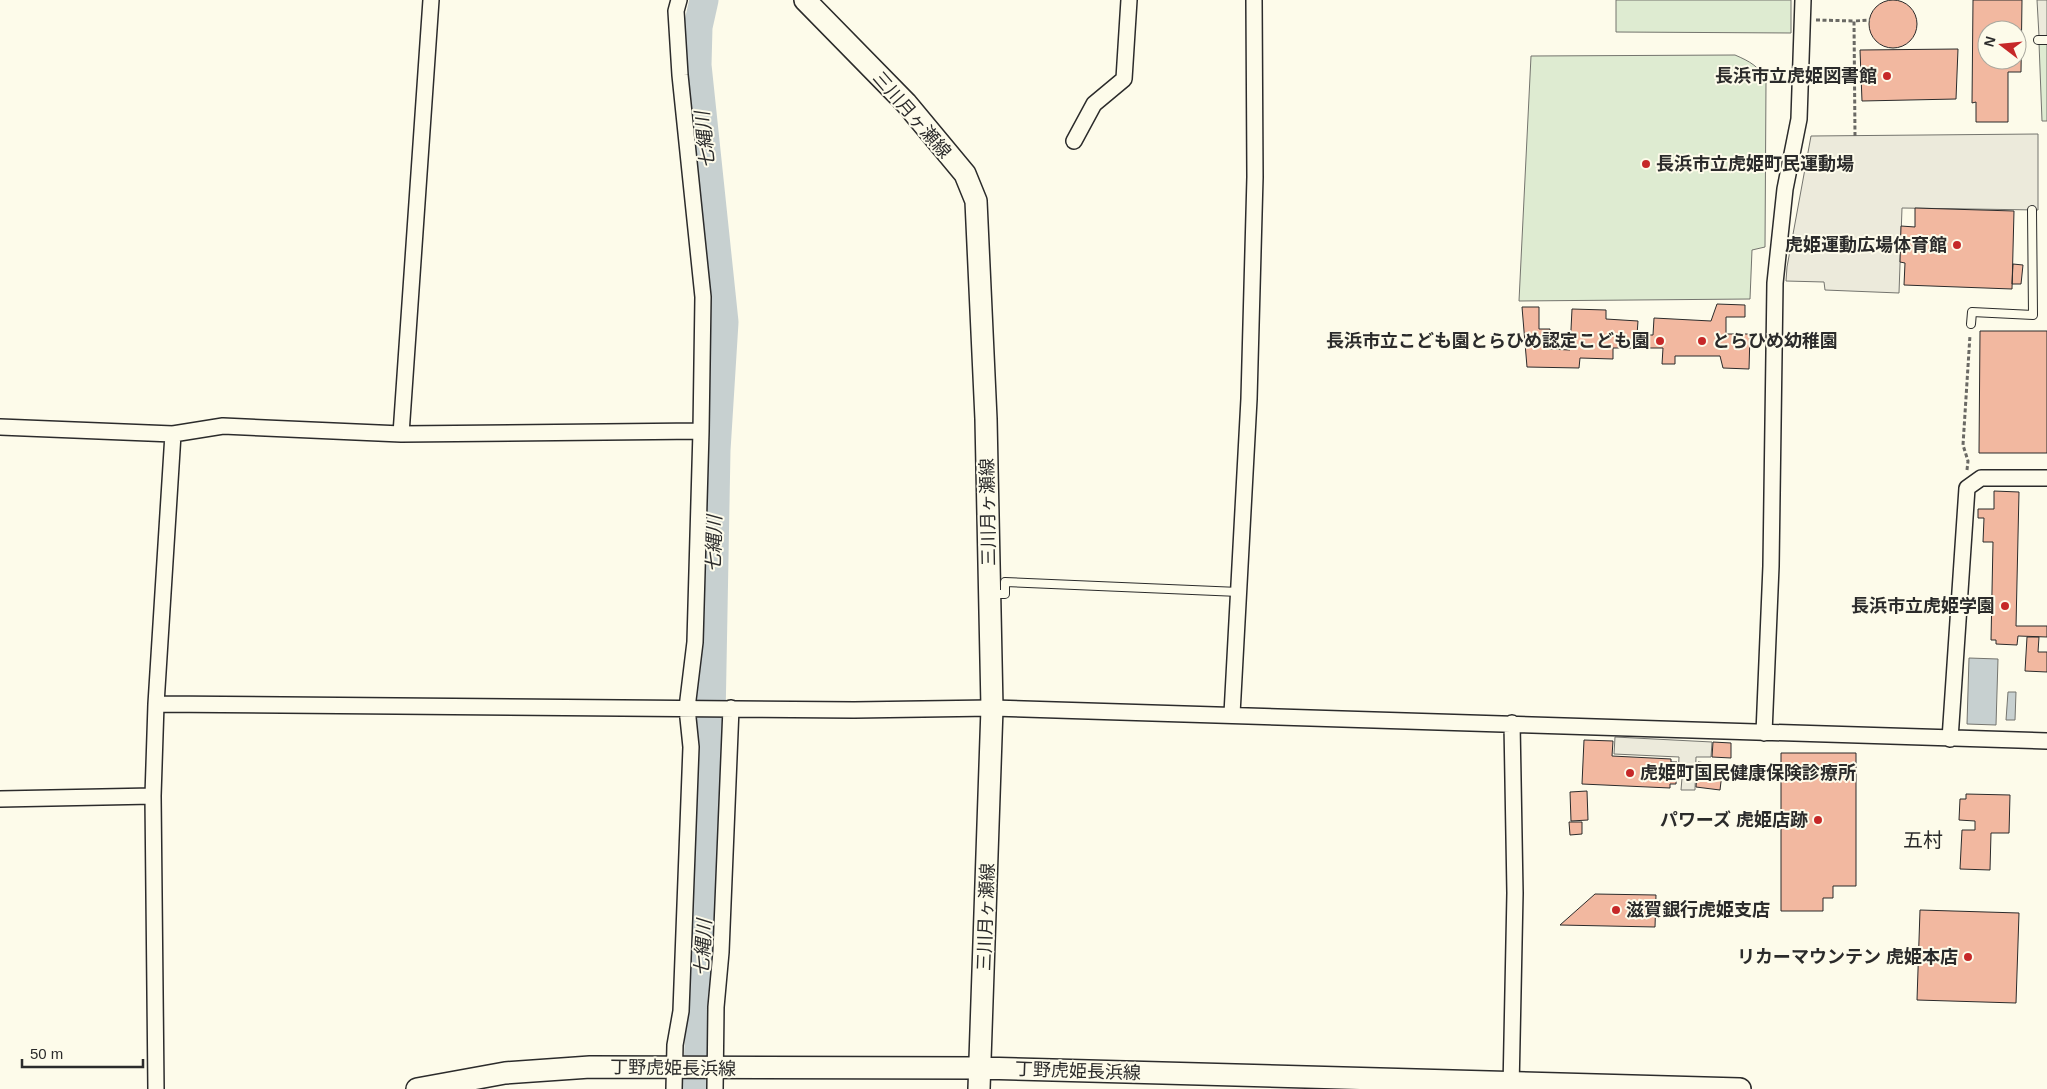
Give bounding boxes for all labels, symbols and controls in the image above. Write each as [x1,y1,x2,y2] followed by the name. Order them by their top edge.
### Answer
[1977,20,2027,70] north arrow
[1980,34,1999,48] text: N
[1715,66,1877,86] place label: 長浜市立虎姫図書館
[869,68,955,162] street label: 三川月ヶ瀬線
[1881,70,1893,82] marker: 長浜市立虎姫図書館
[691,109,718,169] water label: 七縄川
[1656,154,1854,174] place label: 長浜市立虎姫町民運動場
[1640,158,1652,170] marker: 長浜市立虎姫町民運動場
[1785,235,1947,255] place label: 虎姫運動広場体育館
[1951,239,1963,251] marker: 虎姫運動広場体育館
[1326,331,1650,351] place label: 長浜市立こども園とらひめ認定こども園
[1712,331,1838,351] place label: とらひめ幼稚園
[1654,335,1666,347] marker: 長浜市立こども園とらひめ認定こども園
[1696,335,1708,347] marker: とらひめ幼稚園
[977,458,999,566] street label: 三川月ヶ瀬線
[703,513,725,573] water label: 七縄川
[1851,596,1995,616] place label: 長浜市立虎姫学園
[1999,600,2011,612] marker: 長浜市立虎姫学園
[1640,763,1856,783] place label: 虎姫町国民健康保険診療所
[1624,767,1636,779] marker: 虎姫町国民健康保険診療所
[1660,810,1808,830] place label: パワーズ 虎姫店跡
[1812,814,1824,826] marker: パワーズ 虎姫店跡
[1903,829,1943,851] district label: 五村
[974,863,998,971] street label: 三川月ヶ瀬線
[1626,899,1770,920] place label: 滋賀銀行虎姫支店
[1610,904,1622,916] marker: 滋賀銀行虎姫支店
[691,917,715,977] water label: 七縄川
[1737,947,1958,967] place label: リカーマウンテン 虎姫本店
[1962,951,1974,963] marker: リカーマウンテン 虎姫本店
[22,1036,144,1068] scale bar
[30,1045,63,1062] text: 50 m
[610,1057,736,1079] street label: 丁野虎姫長浜線
[1015,1059,1141,1083] street label: 丁野虎姫長浜線

